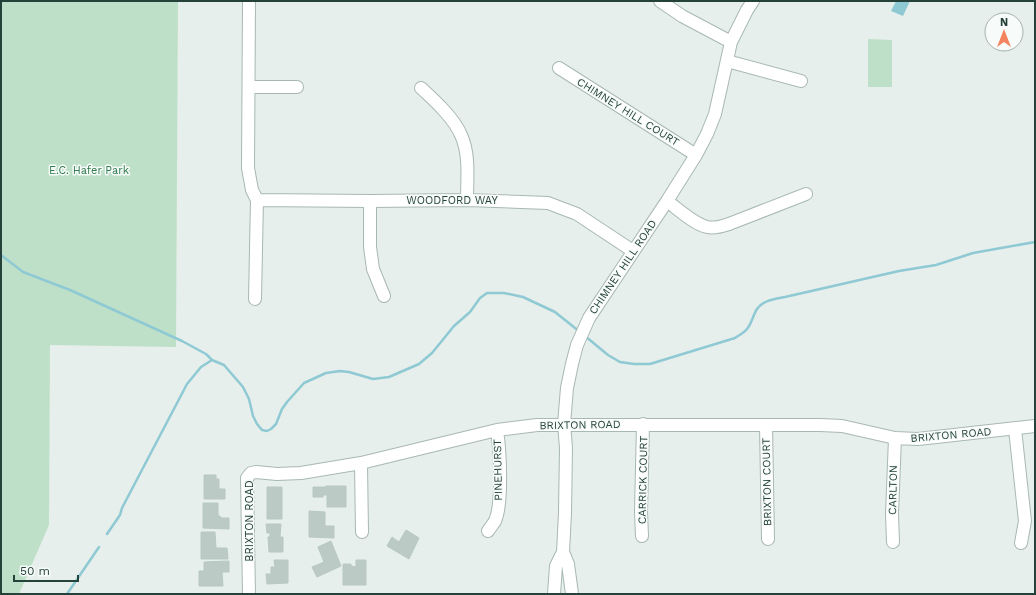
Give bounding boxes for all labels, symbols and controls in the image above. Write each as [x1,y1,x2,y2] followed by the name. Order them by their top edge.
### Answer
[984,12,1024,52] north arrow
[1000,16,1008,29] text: N
[574,75,682,149] street label: CHIMNEY HILL COURT
[49,164,129,177] park label: E.C. Hafer Park
[406,194,498,207] street label: WOODFORD WAY
[586,217,660,317] street label: CHIMNEY HILL ROAD
[539,418,621,432] street label: BRIXTON ROAD
[910,425,992,445] street label: BRIXTON ROAD
[636,435,650,524] street label: CARRICK COURT
[760,437,774,526] street label: BRIXTON COURT
[491,439,505,501] street label: PINEHURST
[886,465,900,515] street label: CARLTON
[243,480,256,562] street label: BRIXTON ROAD
[14,557,78,583] scale bar
[20,564,50,578] text: 50 m

